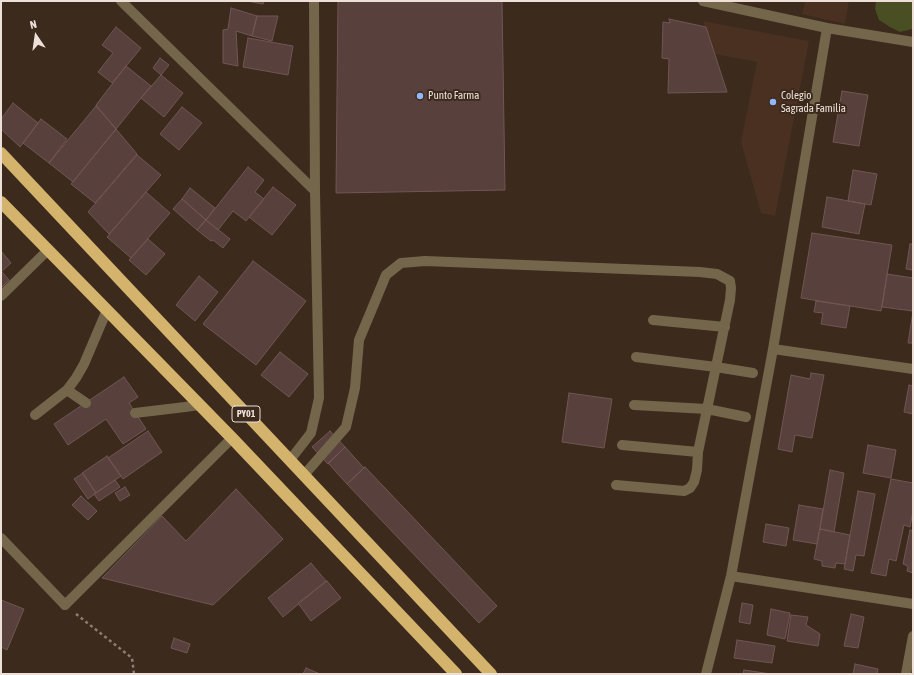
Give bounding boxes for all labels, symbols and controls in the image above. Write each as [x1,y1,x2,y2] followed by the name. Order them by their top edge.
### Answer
[16,16,56,56] north arrow
[29,18,38,31] text: N
[428,89,479,103] place label: Punto Farma
[781,89,846,115] place label: Colegio Sagrada Familia
[415,91,425,101] marker: Punto Farma
[768,97,778,107] marker: Colegio Sagrada Familia
[232,406,260,422] road number: PY01

